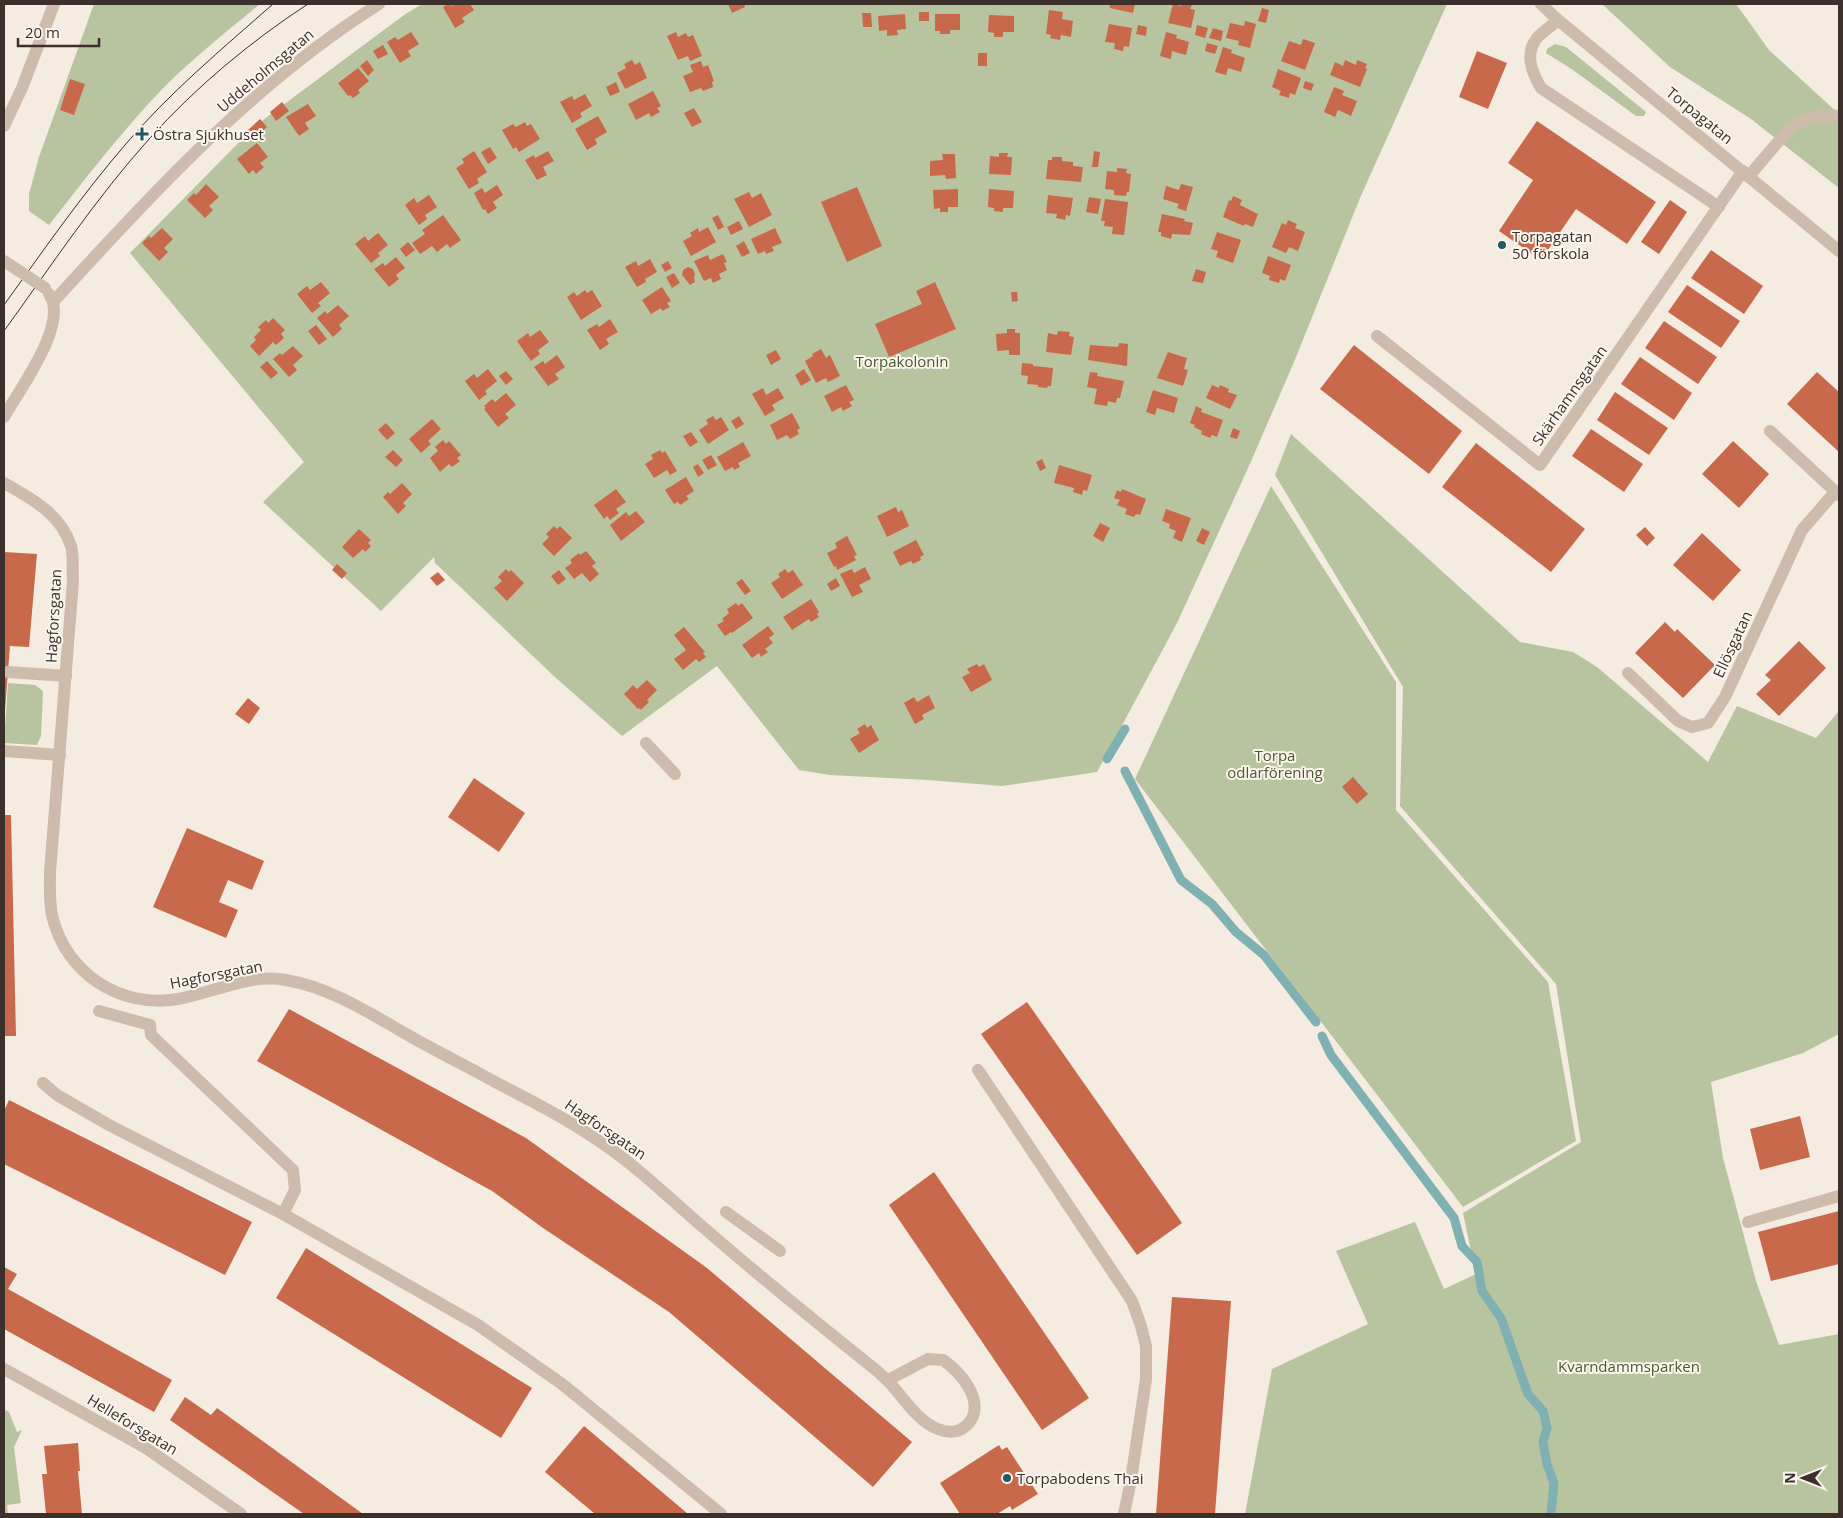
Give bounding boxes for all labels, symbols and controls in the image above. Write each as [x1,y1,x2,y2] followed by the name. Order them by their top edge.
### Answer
[18,15,99,47] scale bar
[25,22,60,42] text: 20 m
[213,24,317,116] street label: Uddeholmsgatan
[1663,82,1737,148] street label: Torpagatan
[153,124,264,144] place label: Östra Sjukhuset
[135,127,149,141] marker: Östra Sjukhuset
[1512,226,1592,263] place label: Torpagatan 50 förskola
[1496,239,1508,251] marker: Torpagatan 50 förskola
[1527,341,1611,449] street label: Skärhamnsgatan
[856,351,948,371] park label: Torpakolonin
[41,568,65,664] street label: Hagforsgatan
[1708,607,1756,681] street label: Ellösgatan
[1227,745,1323,782] park label: Torpa odlarförening
[168,955,264,993] street label: Hagforsgatan
[561,1094,651,1164] street label: Hagforsgatan
[1558,1356,1700,1376] park label: Kvarndammsparken
[84,1389,182,1459] street label: Helleforsgatan
[1778,1453,1828,1503] north arrow
[1017,1468,1144,1488] place label: Torpabodens Thai
[1001,1472,1013,1484] marker: Torpabodens Thai
[1780,1472,1799,1484] text: N

